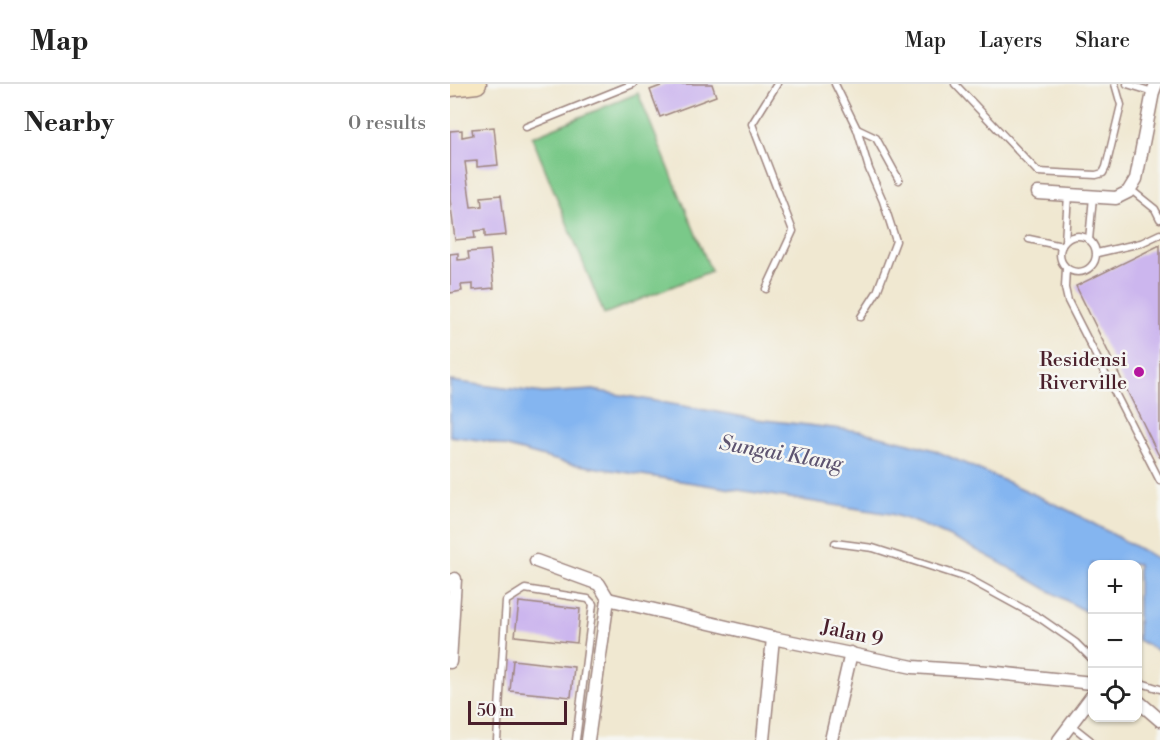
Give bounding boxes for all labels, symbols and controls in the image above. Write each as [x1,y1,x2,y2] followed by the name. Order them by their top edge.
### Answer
[30,24,89,59] text: Map
[905,28,946,54] text: Map
[979,28,1042,54] text: Layers
[1075,28,1130,54] text: Share
[24,107,114,139] text: Nearby
[348,111,426,136] text: 0 results
[1039,348,1127,396] place label: Residensi Riverville
[1132,365,1146,379] marker: Residensi Riverville
[717,430,846,478] water label: Sungai Klang
[1088,560,1142,722] map controls
[1088,560,1142,614] button: +
[1088,614,1142,668] button: −
[818,615,885,653] street label: Jalan 9
[1088,668,1142,722] button: locate
[468,698,567,726] scale bar
[477,701,514,721] text: 50 m

